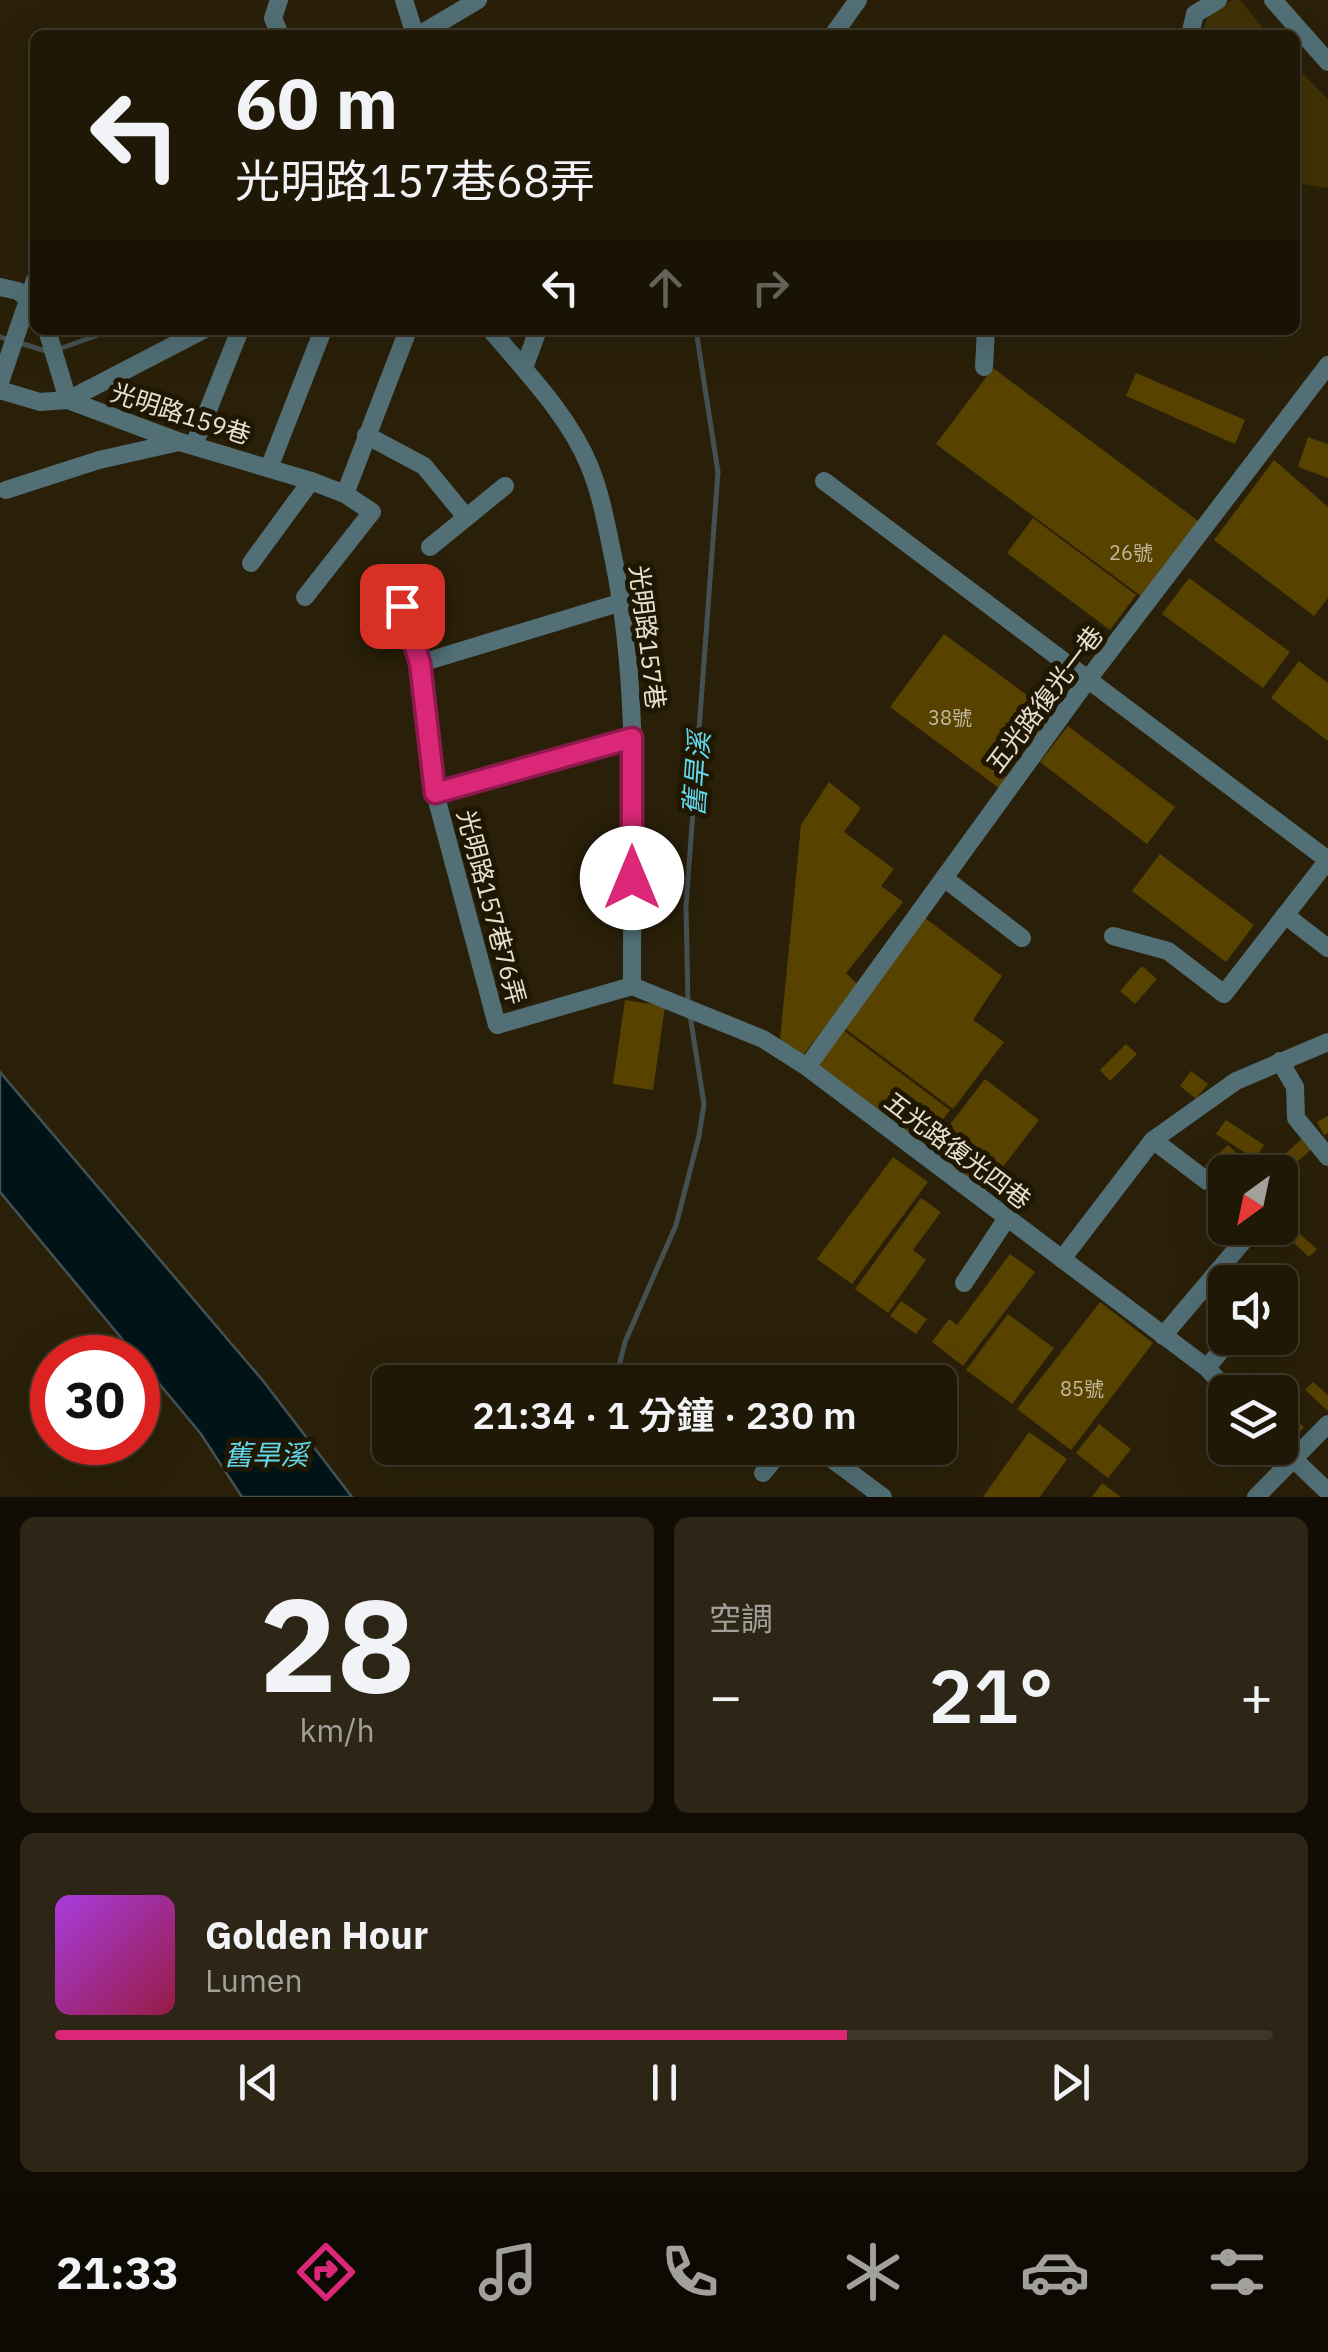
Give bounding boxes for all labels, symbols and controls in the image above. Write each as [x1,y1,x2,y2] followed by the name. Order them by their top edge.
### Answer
[235,57,398,148] text: 60 m
[70,70,200,200] icon: left
[235,151,595,209] text: 光明路157巷68弄
[533,260,588,315] icon: left
[638,260,693,315] icon: ahead
[743,260,798,315] icon: right
[107,375,255,451] street label: 光明路159巷
[1109,539,1153,566] house number: 26號
[623,563,673,711] street label: 光明路157巷
[360,564,445,649] pin
[375,579,430,634] icon: arrive
[978,619,1110,779] street label: 五光路復光一巷
[928,704,972,731] house number: 38號
[675,727,718,817] water label: 舊旱溪
[450,806,534,1008] street label: 光明路157巷76弄
[580,826,684,930] position arrow
[878,1084,1038,1216] street label: 五光路復光四巷
[1208,1155,1298,1245] north arrow
[1208,1155,1298,1465] map controls
[1208,1265,1298,1355] button: sound
[30,1335,160,1465] speed limit sign: 30
[1060,1375,1104,1402] house number: 85號
[1208,1375,1298,1465] button: layers
[472,1390,857,1439] text: 21:34 · 1 分鐘 · 230 m
[224,1436,312,1473] water label: 舊旱溪
[259,1559,415,1728] text: 28
[709,1597,773,1639] text: 空調
[928,1646,1054,1744] text: 21°
[709,1660,742,1731] text: −
[1240,1660,1273,1731] text: +
[299,1709,375,1751] text: km/h
[205,1910,428,1959] text: Golden Hour
[205,1959,303,2001] text: Lumen
[231,2055,286,2110] icon: previous
[637,2055,692,2110] icon: pause
[1043,2055,1098,2110] icon: next
[291,2237,361,2307] icon: directions
[473,2237,543,2307] icon: music
[655,2237,725,2307] icon: phone
[838,2237,908,2307] icon: climate
[1020,2237,1090,2307] icon: car
[1202,2237,1272,2307] icon: filters
[56,2243,179,2301] text: 21:33

